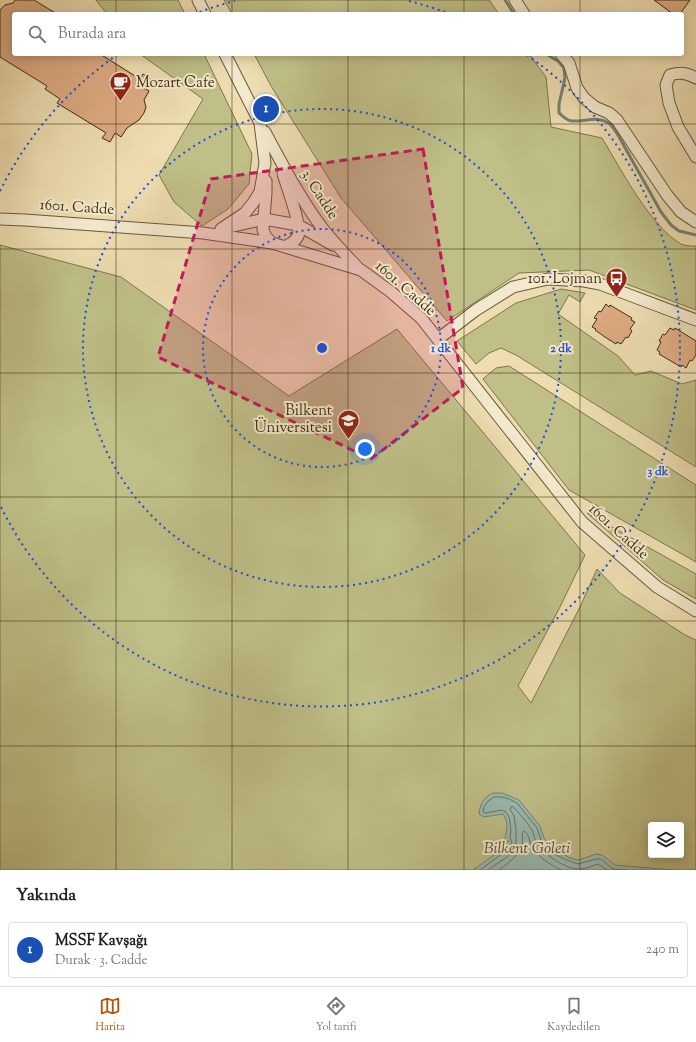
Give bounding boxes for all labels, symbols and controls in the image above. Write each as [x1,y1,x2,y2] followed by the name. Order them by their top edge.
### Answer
[12,12,684,56] search box
[26,23,48,45] icon: search
[58,24,126,45] text: Burada ara
[107,70,133,103] cafe icon: Mozart Cafe
[136,73,215,94] place label: Mozart Cafe
[253,94,279,124] pin: 1
[295,166,343,224] street label: 3. Cadde
[39,195,115,221] street label: 1601. Cadde
[370,257,440,321] street label: 1601. Cadde
[604,266,630,299] bus stop icon: 101. Lojman
[528,269,602,290] place label: 101. Lojman
[430,340,451,358] text: 1 dk
[550,340,572,358] text: 2 dk
[315,341,329,355] centre of rings
[254,401,332,439] place label: Bilkent Üniversitesi
[335,407,361,440] school or university icon: Bilkent Üniversitesi
[355,439,375,459] your location
[648,463,669,481] text: 3 dk
[583,499,653,565] street label: 1601. Cadde
[648,822,684,858] map controls
[648,822,684,858] button: layers
[484,838,570,861] water label: Bilkent Göleti
[16,884,76,908] text: Yakında
[55,931,148,952] text: MSSF Kavşağı
[28,941,32,959] text: 1
[646,941,679,959] text: 240 m
[55,952,147,970] text: Durak · 3. Cadde
[95,995,125,1035] tab: Harita
[316,995,357,1035] tab: Yol tarifi
[547,995,601,1035] tab: Kaydedilen

